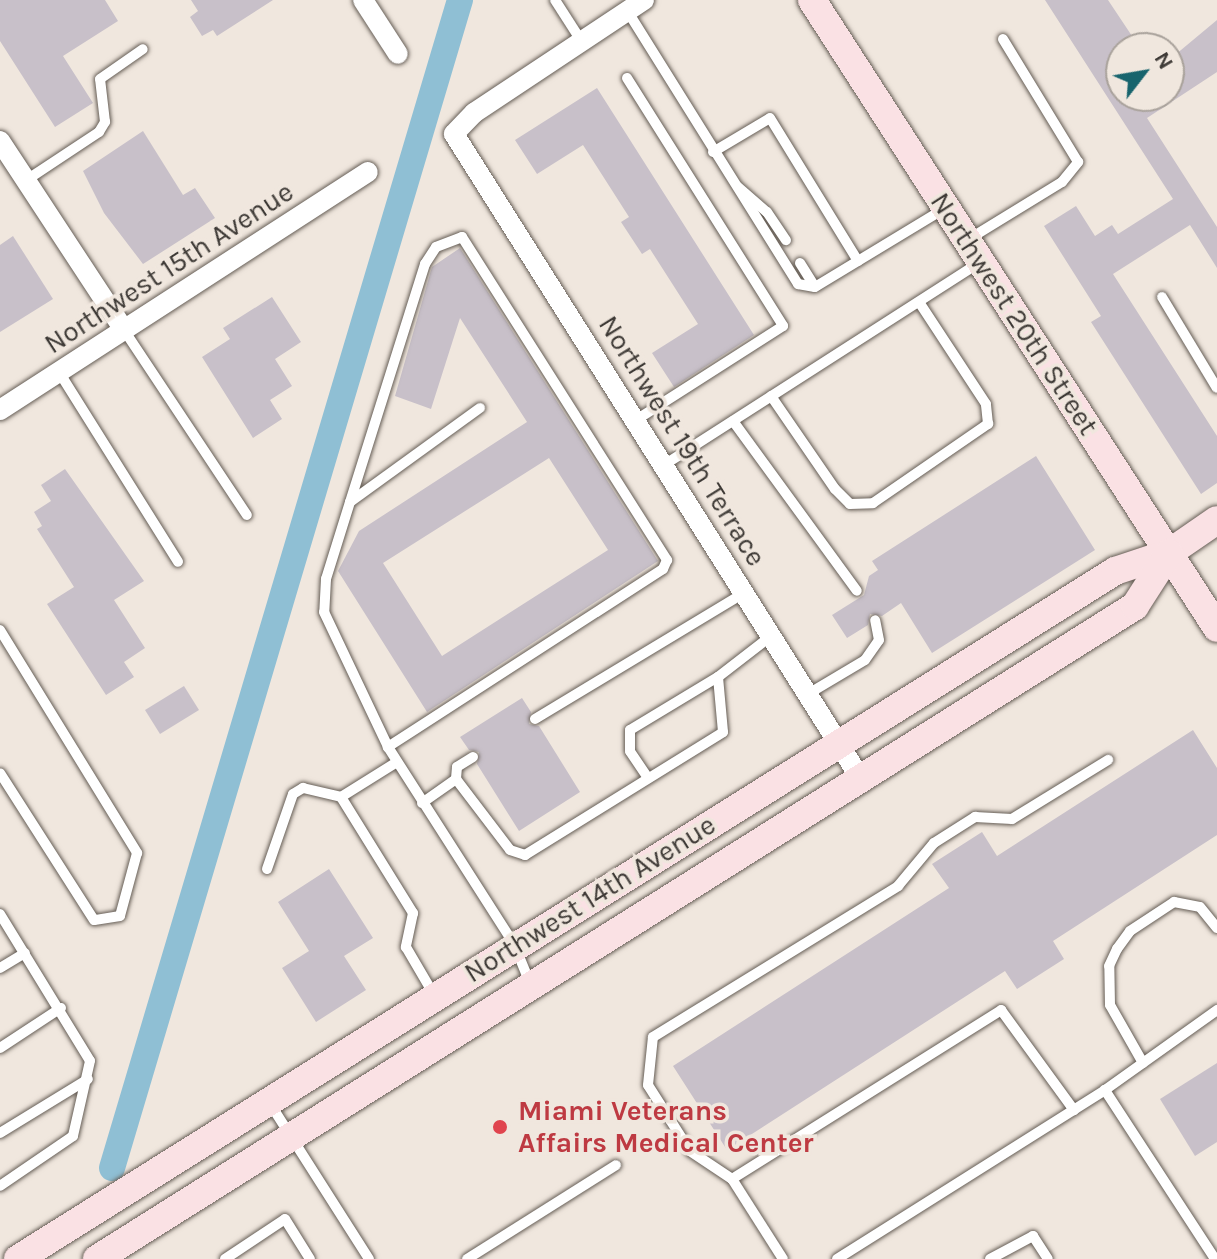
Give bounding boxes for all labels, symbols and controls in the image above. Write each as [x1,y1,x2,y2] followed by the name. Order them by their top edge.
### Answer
[1105,32,1185,112] north arrow
[1149,47,1179,74] text: N
[38,175,300,361] street label: Northwest 15th Avenue
[923,186,1105,442] street label: Northwest 20th Street
[591,310,773,572] street label: Northwest 19th Terrace
[458,808,722,990] street label: Northwest 14th Avenue
[518,1094,814,1160] place label: Miami Veterans Affairs Medical Center
[489,1116,511,1138] marker: Miami Veterans Affairs Medical Center

